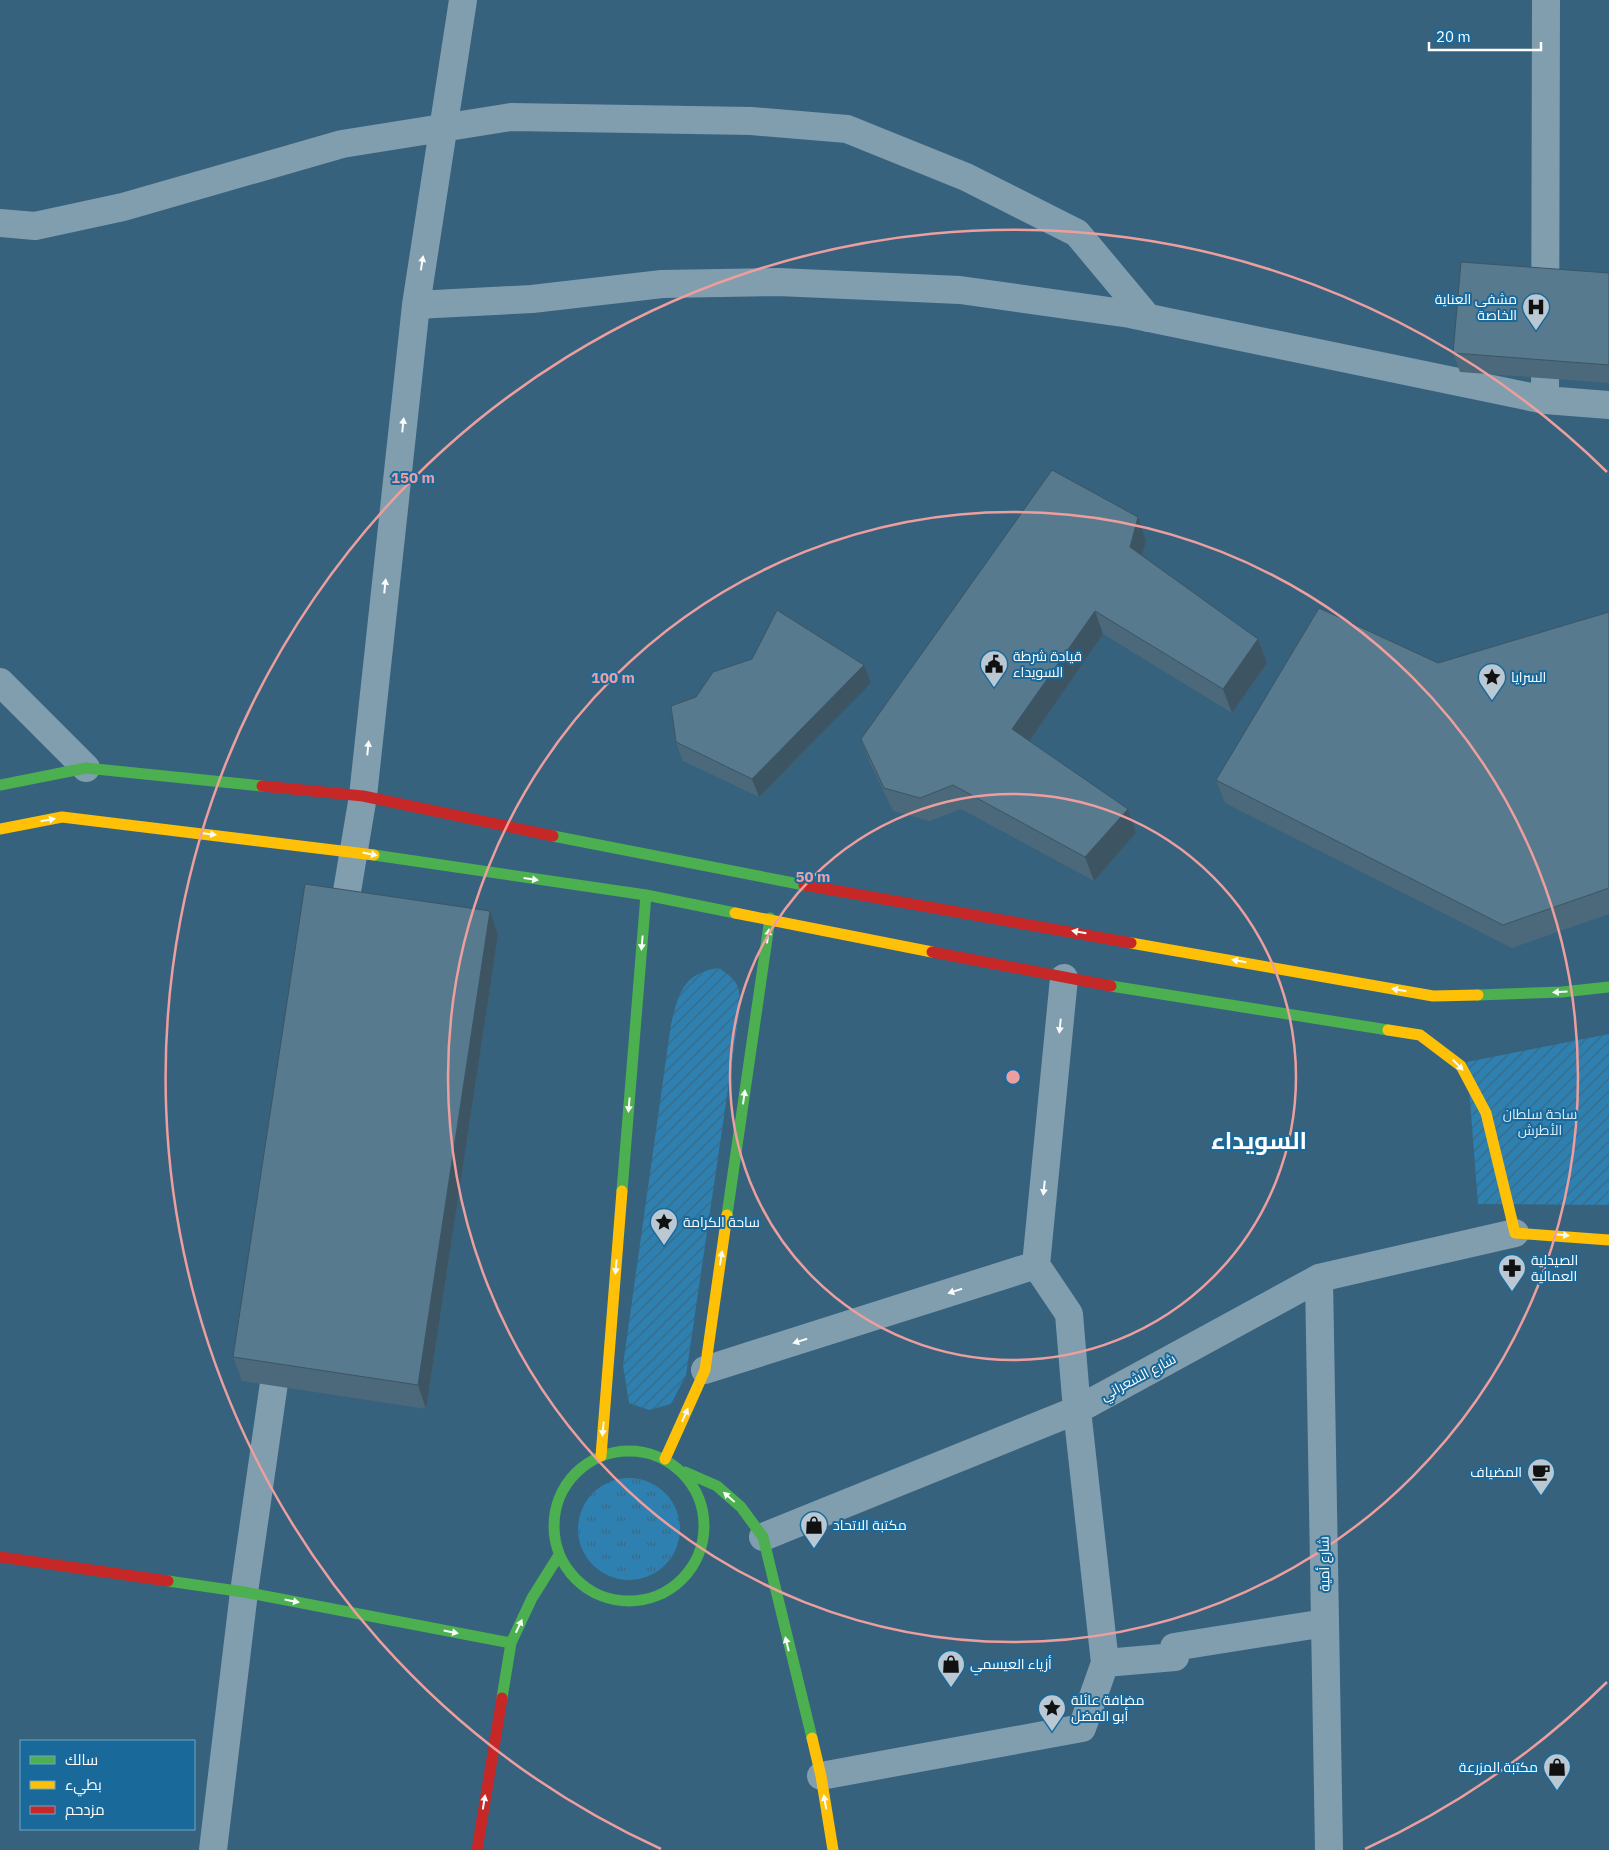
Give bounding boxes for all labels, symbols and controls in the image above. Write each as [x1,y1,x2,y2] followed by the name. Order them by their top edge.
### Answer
[1429,20,1542,52] scale bar
[1436,27,1471,46] text: 20 m
[418,255,426,271] one-way arrow
[1435,290,1517,324] place label: مشفى العناية الخاصة
[1521,292,1551,331] hospital icon: مشفى العناية الخاصة
[399,416,407,432] one-way arrow
[391,468,435,487] text: 150 m
[381,578,389,594] one-way arrow
[1013,647,1082,681] place label: قيادة شرطة السويداء
[979,649,1009,688] public building icon: قيادة شرطة السويداء
[1477,662,1507,701] place icon: السرايا
[591,668,635,687] text: 100 m
[1511,668,1546,686] place label: السرايا
[364,739,372,755] one-way arrow
[40,815,56,823] one-way arrow
[202,830,218,838] one-way arrow
[363,850,378,858] one-way arrow
[796,867,830,886] text: 50 m
[523,875,539,883] one-way arrow
[764,928,772,944] one-way arrow
[1070,928,1086,936] one-way arrow
[637,936,645,952] one-way arrow
[1230,957,1246,965] one-way arrow
[1391,986,1406,994] one-way arrow
[1552,988,1568,996] one-way arrow
[1055,1019,1063,1035] one-way arrow
[1452,1059,1464,1071] one-way arrow
[1004,1068,1022,1086] centre of rings
[740,1088,748,1104] one-way arrow
[625,1098,633,1114] one-way arrow
[1503,1105,1577,1139] park label: ساحة سلطان الأطرش
[1211,1124,1307,1156] district label: السويداء
[1039,1180,1047,1196] one-way arrow
[649,1207,679,1246] place icon: ساحة الكرامة
[683,1213,760,1231] place label: ساحة الكرامة
[1555,1231,1571,1239] one-way arrow
[717,1249,725,1265] one-way arrow
[1531,1251,1578,1285] place label: الصيدلية العمالية
[1497,1253,1527,1292] pharmacy icon: الصيدلية العمالية
[612,1259,620,1275] one-way arrow
[947,1288,962,1296] one-way arrow
[792,1337,807,1345] one-way arrow
[1097,1350,1180,1407] street label: شارع الشعراني
[681,1408,689,1422] one-way arrow
[599,1421,607,1437] one-way arrow
[1526,1457,1556,1496] cafe icon: المضياف
[1470,1463,1522,1481] place label: المضياف
[723,1491,736,1502] one-way arrow
[799,1510,829,1549] shop icon: مكتبة الاتحاد
[833,1516,907,1534] place label: مكتبة الاتحاد
[1315,1536,1333,1592] street label: شارع أمية
[284,1598,300,1606] one-way arrow
[515,1619,523,1633] one-way arrow
[444,1628,460,1636] one-way arrow
[783,1636,791,1651] one-way arrow
[936,1649,966,1688] shop icon: أزياء العيسمي
[970,1655,1052,1676] place label: أزياء العيسمي
[1071,1691,1145,1725] place label: مضافة عائلة أبو الفضل
[1037,1693,1067,1732] place icon: مضافة عائلة أبو الفضل
[20,1740,195,1830] legend
[65,1750,98,1769] text: سالك
[1542,1752,1572,1791] shop icon: مكتبة المزرعة
[1459,1758,1538,1776] place label: مكتبة المزرعة
[65,1775,102,1797] text: بطيء
[481,1794,489,1810] one-way arrow
[821,1794,829,1810] one-way arrow
[65,1800,105,1820] text: مزدحم

